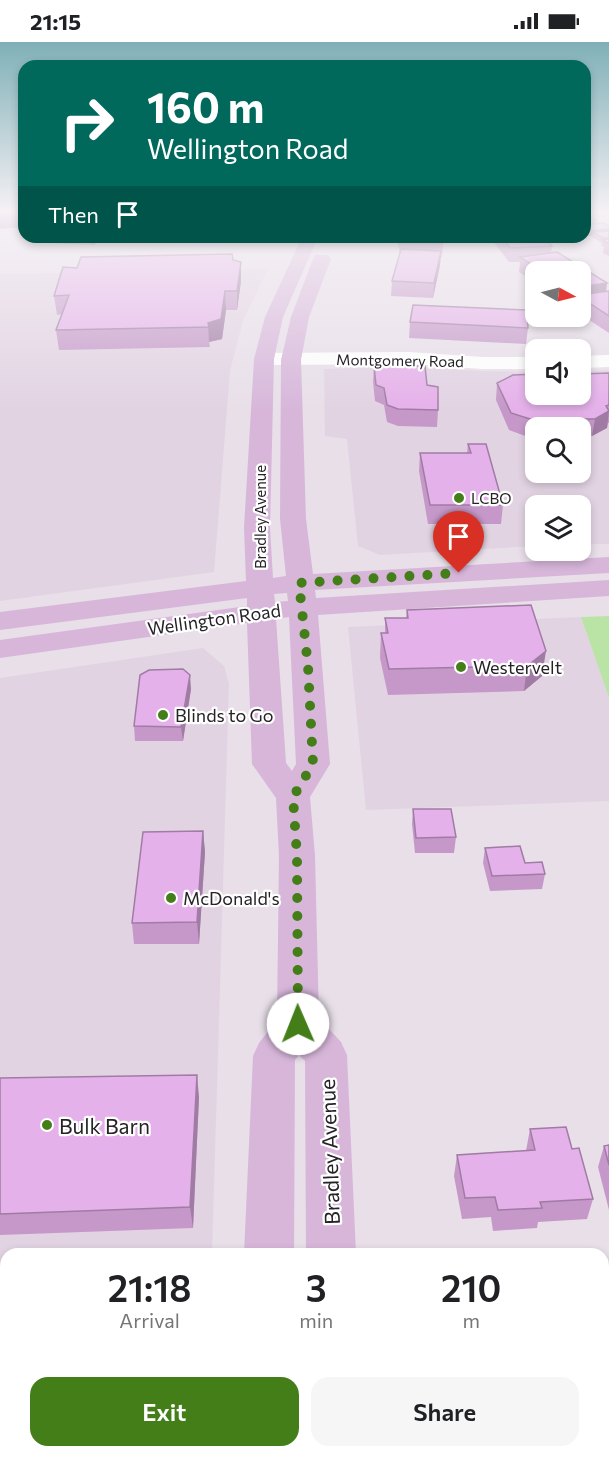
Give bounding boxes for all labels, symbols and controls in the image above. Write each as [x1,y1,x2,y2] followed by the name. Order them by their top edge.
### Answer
[30,8,81,35] text: 21:15
[147,80,265,132] text: 160 m
[48,84,126,162] icon: right
[147,132,348,165] text: Wellington Road
[111,198,144,231] icon: arrive
[48,201,99,228] text: Then
[525,261,591,327] north arrow
[525,261,591,561] map controls
[525,339,591,405] button: sound
[336,350,464,370] street label: Montgomery Road
[525,417,591,483] button: search
[251,465,269,569] street label: Bradley Avenue
[471,489,512,507] place label: LCBO
[452,491,466,505] marker: LCBO
[525,495,591,561] button: layers
[433,511,484,573] pin
[442,520,475,553] icon: arrive
[146,599,282,639] street label: Wellington Road
[473,656,562,678] place label: Westervelt
[454,660,468,674] marker: Westervelt
[175,704,274,726] place label: Blinds to Go
[156,708,170,722] marker: Blinds to Go
[183,887,280,909] place label: McDonald's
[164,891,178,905] marker: McDonald's
[266,992,330,1056] position arrow
[314,1079,344,1225] street label: Bradley Avenue
[59,1113,150,1138] place label: Bulk Barn
[40,1118,54,1132] marker: Bulk Barn
[108,1265,191,1309] text: 21:18
[306,1265,327,1309] text: 3
[441,1265,501,1309] text: 210
[119,1308,180,1332] text: Arrival
[299,1308,333,1332] text: min
[462,1308,480,1332] text: m
[30,1377,299,1446] button: Exit
[311,1377,579,1446] button: Share

